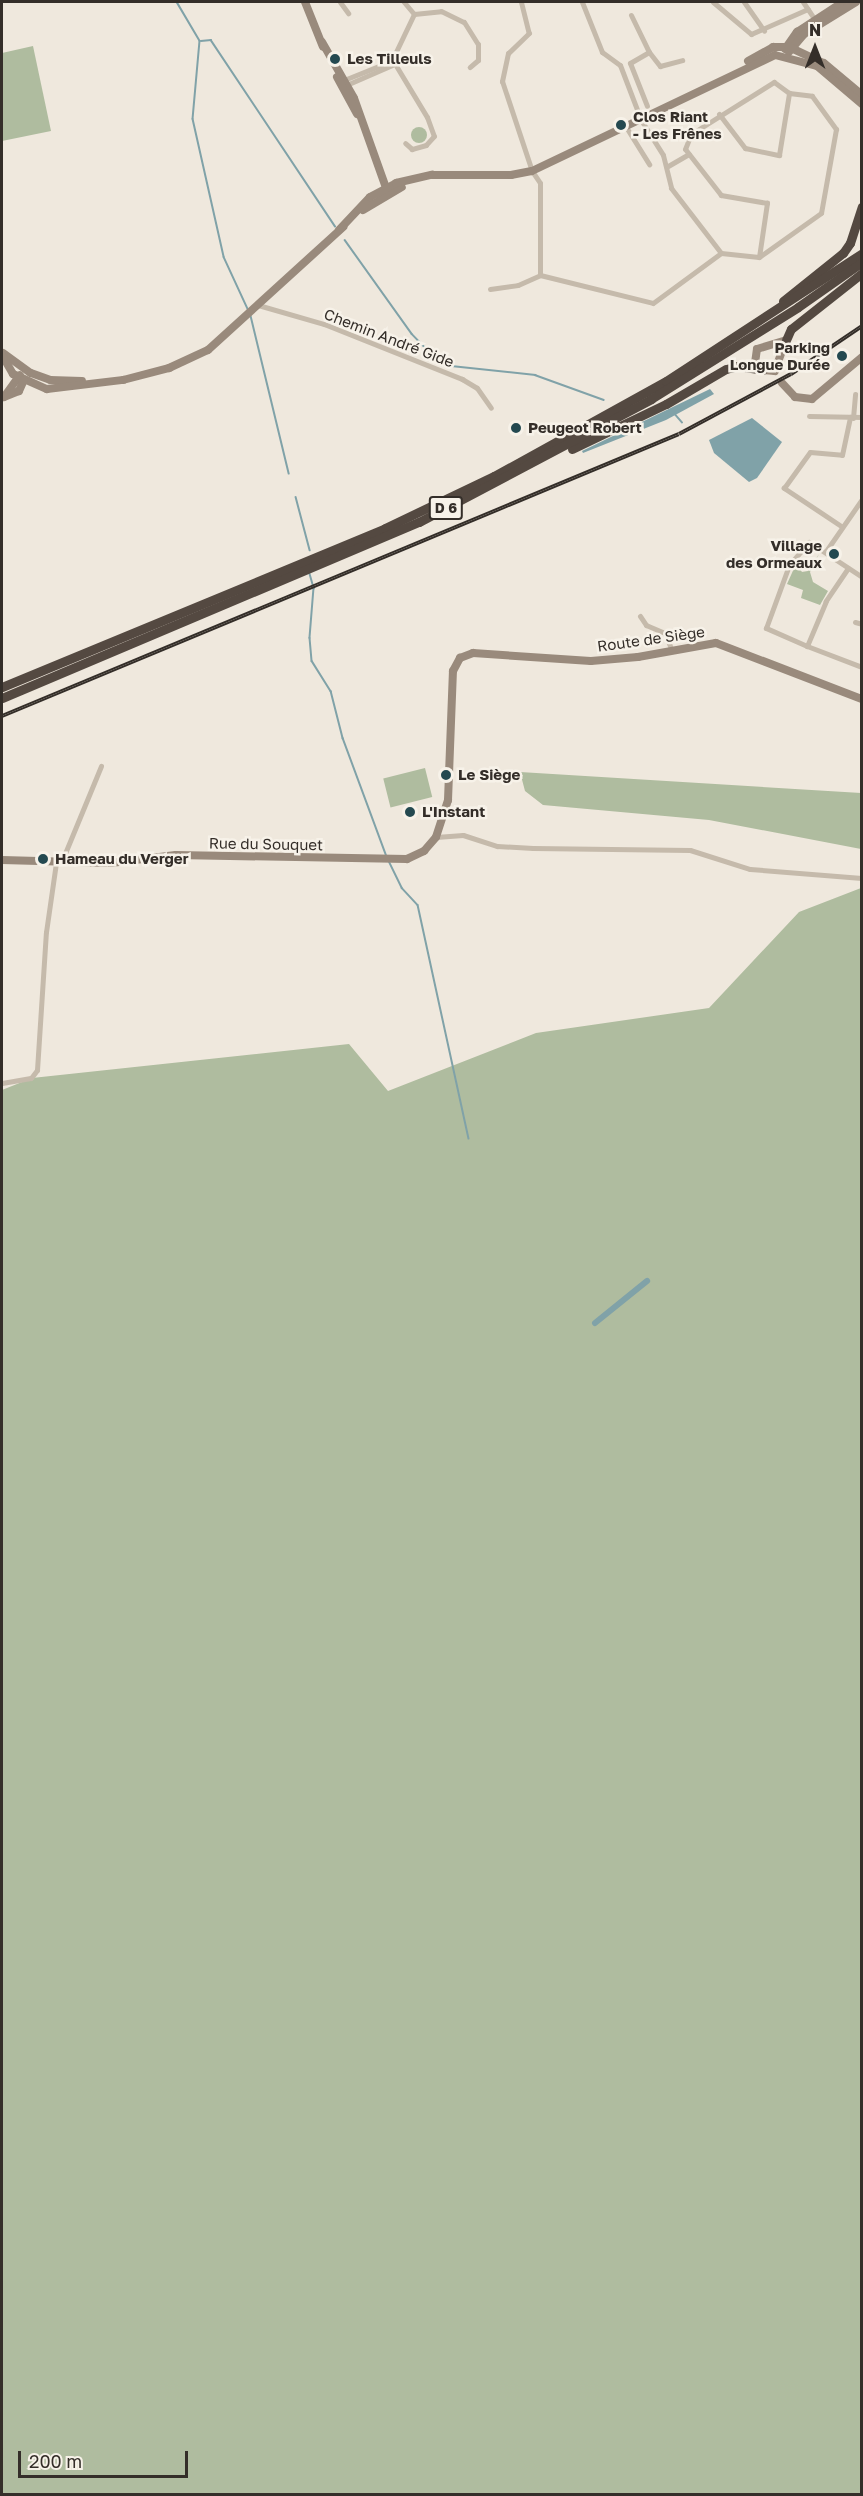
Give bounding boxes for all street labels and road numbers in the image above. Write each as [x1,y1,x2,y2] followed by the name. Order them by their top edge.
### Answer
[322,305,456,371] street label: Chemin André Gide
[428,497,464,519] road number: D 6
[596,623,706,655] street label: Route de Siège
[209,834,323,854] street label: Rue du Souquet

